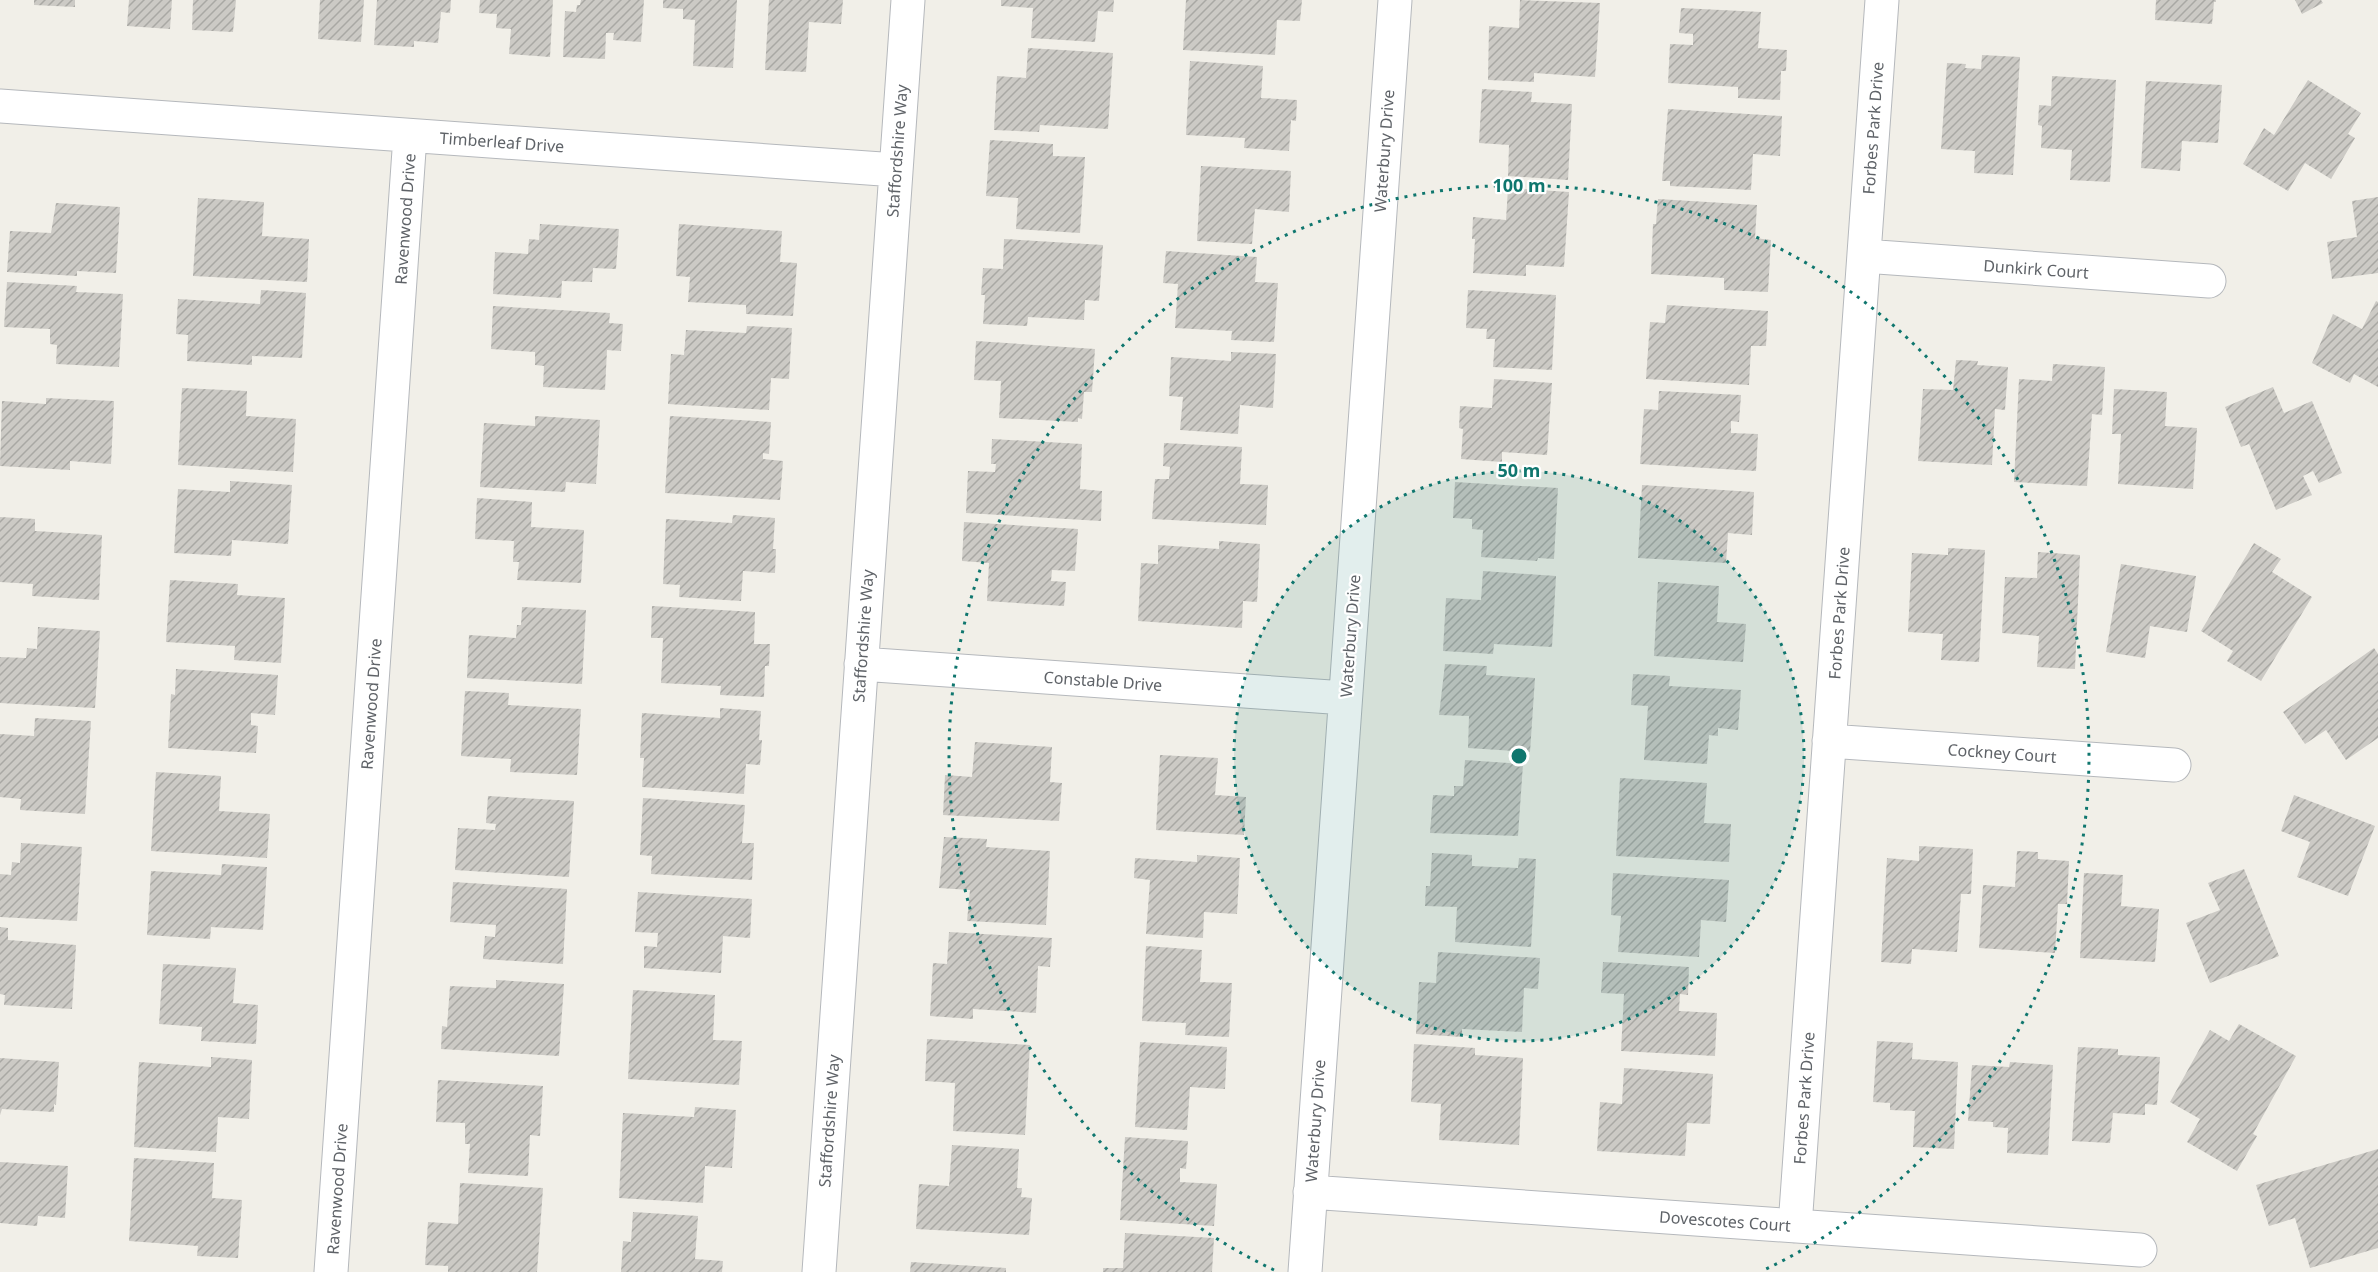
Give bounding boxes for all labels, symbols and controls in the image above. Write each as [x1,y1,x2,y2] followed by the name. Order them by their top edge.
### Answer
[1857,61,1889,195] street label: Forbes Park Drive
[881,83,913,218] street label: Staffordshire Way
[1369,89,1399,213] street label: Waterbury Drive
[439,127,565,157] street label: Timberleaf Drive
[389,153,421,285] street label: Ravenwood Drive
[1492,173,1546,197] text: 100 m
[1983,254,2090,284] street label: Dunkirk Court
[1498,458,1540,482] text: 50 m
[1823,546,1855,680] street label: Forbes Park Drive
[847,568,879,703] street label: Staffordshire Way
[1335,574,1365,698] street label: Waterbury Drive
[355,638,387,770] street label: Ravenwood Drive
[1043,666,1163,696] street label: Constable Drive
[1947,738,2057,768] street label: Cockney Court
[1509,746,1529,766] centre of rings
[1788,1031,1820,1165] street label: Forbes Park Drive
[813,1053,845,1188] street label: Staffordshire Way
[1300,1059,1330,1183] street label: Waterbury Drive
[321,1123,353,1255] street label: Ravenwood Drive
[1658,1205,1792,1237] street label: Dovescotes Court

